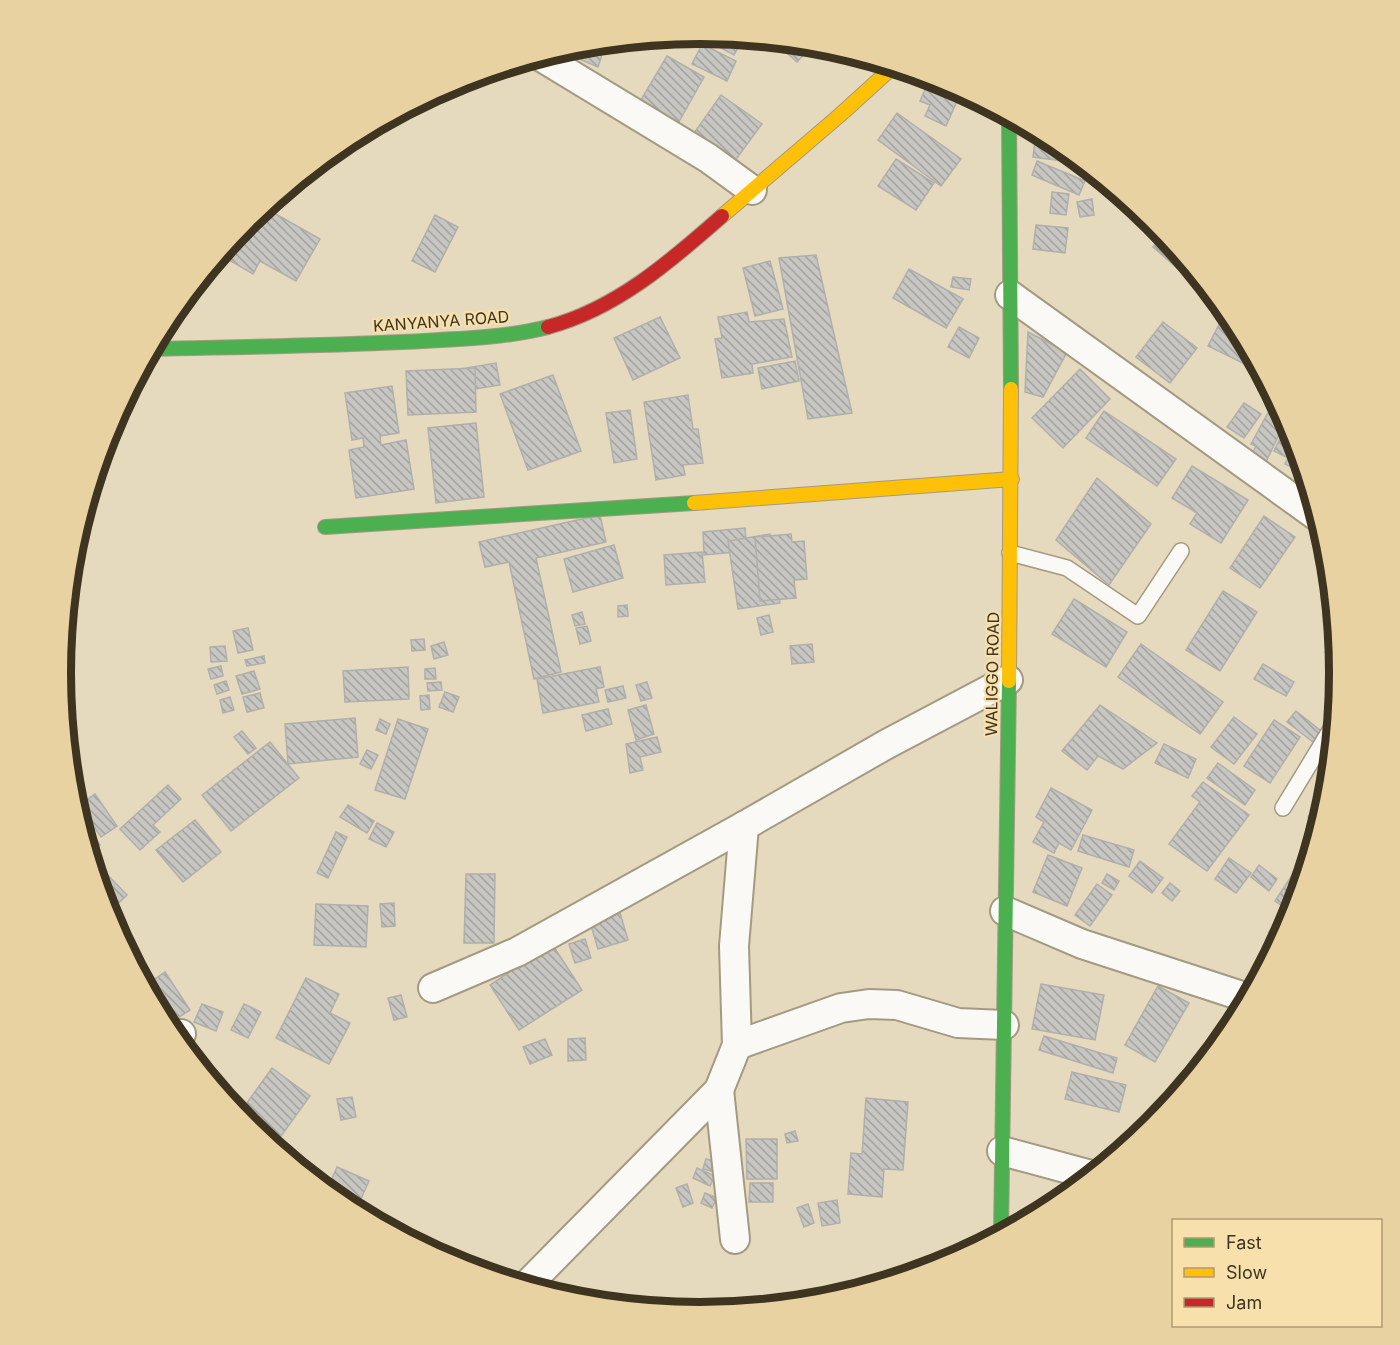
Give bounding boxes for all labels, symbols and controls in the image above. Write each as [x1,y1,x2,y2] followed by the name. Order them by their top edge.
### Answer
[372,306,510,336] street label: KANYANYA ROAD
[981,612,1003,736] street label: WALIGGO ROAD
[1172,1219,1382,1327] legend
[1226,1232,1262,1253] text: Fast
[1226,1262,1267,1283] text: Slow
[1226,1292,1262,1313] text: Jam

